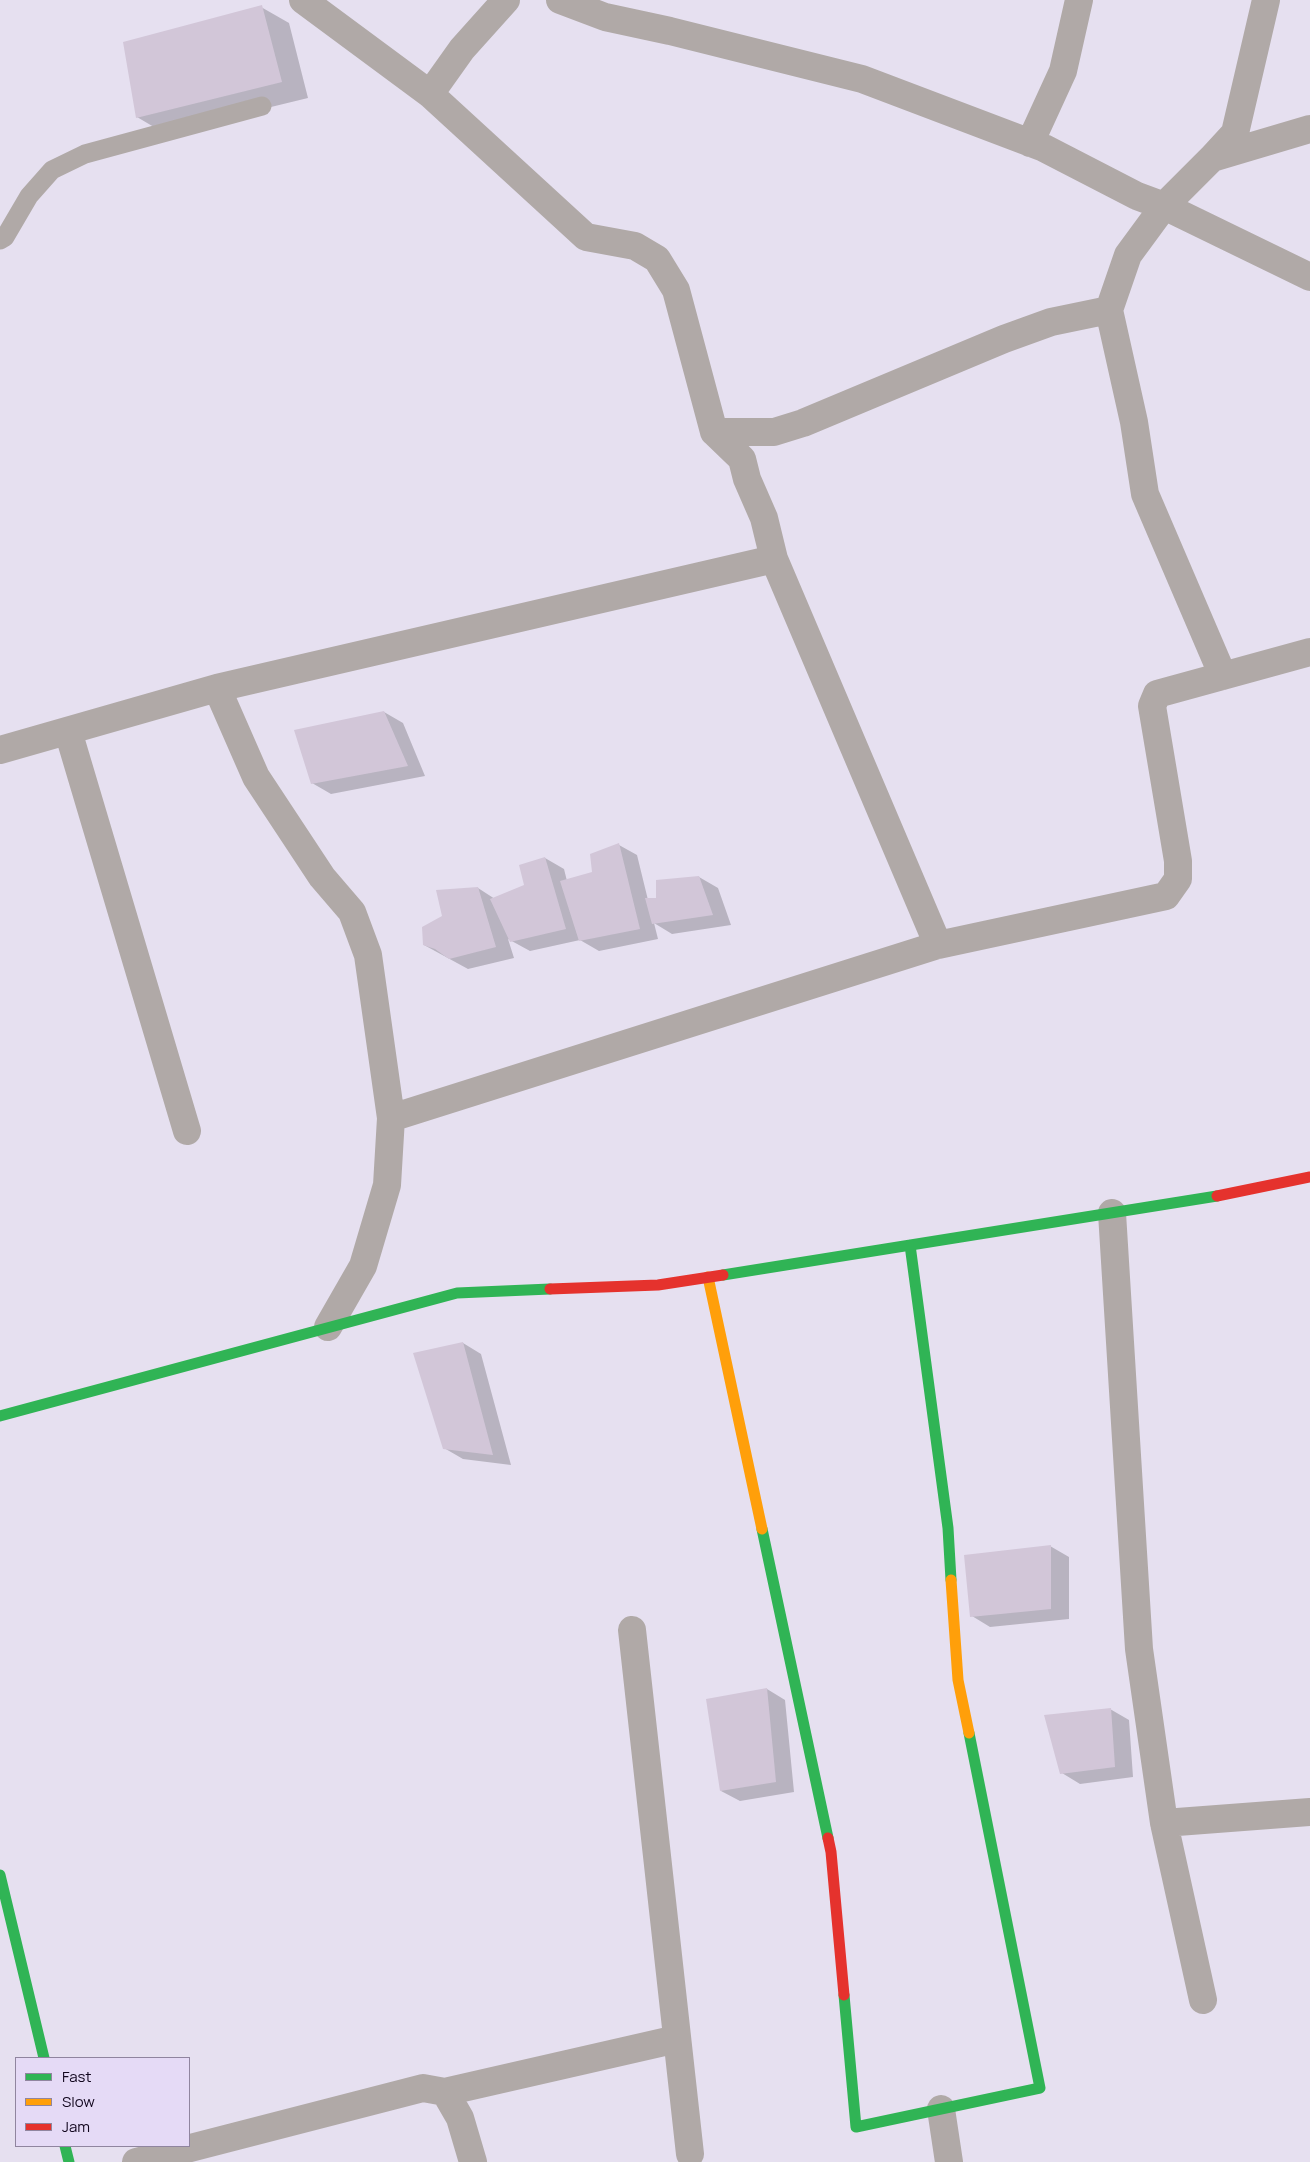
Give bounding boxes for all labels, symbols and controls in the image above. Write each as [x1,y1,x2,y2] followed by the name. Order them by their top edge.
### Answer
[15,2057,190,2147] legend
[62,2066,91,2087] text: Fast
[62,2091,95,2112] text: Slow
[62,2116,90,2137] text: Jam

